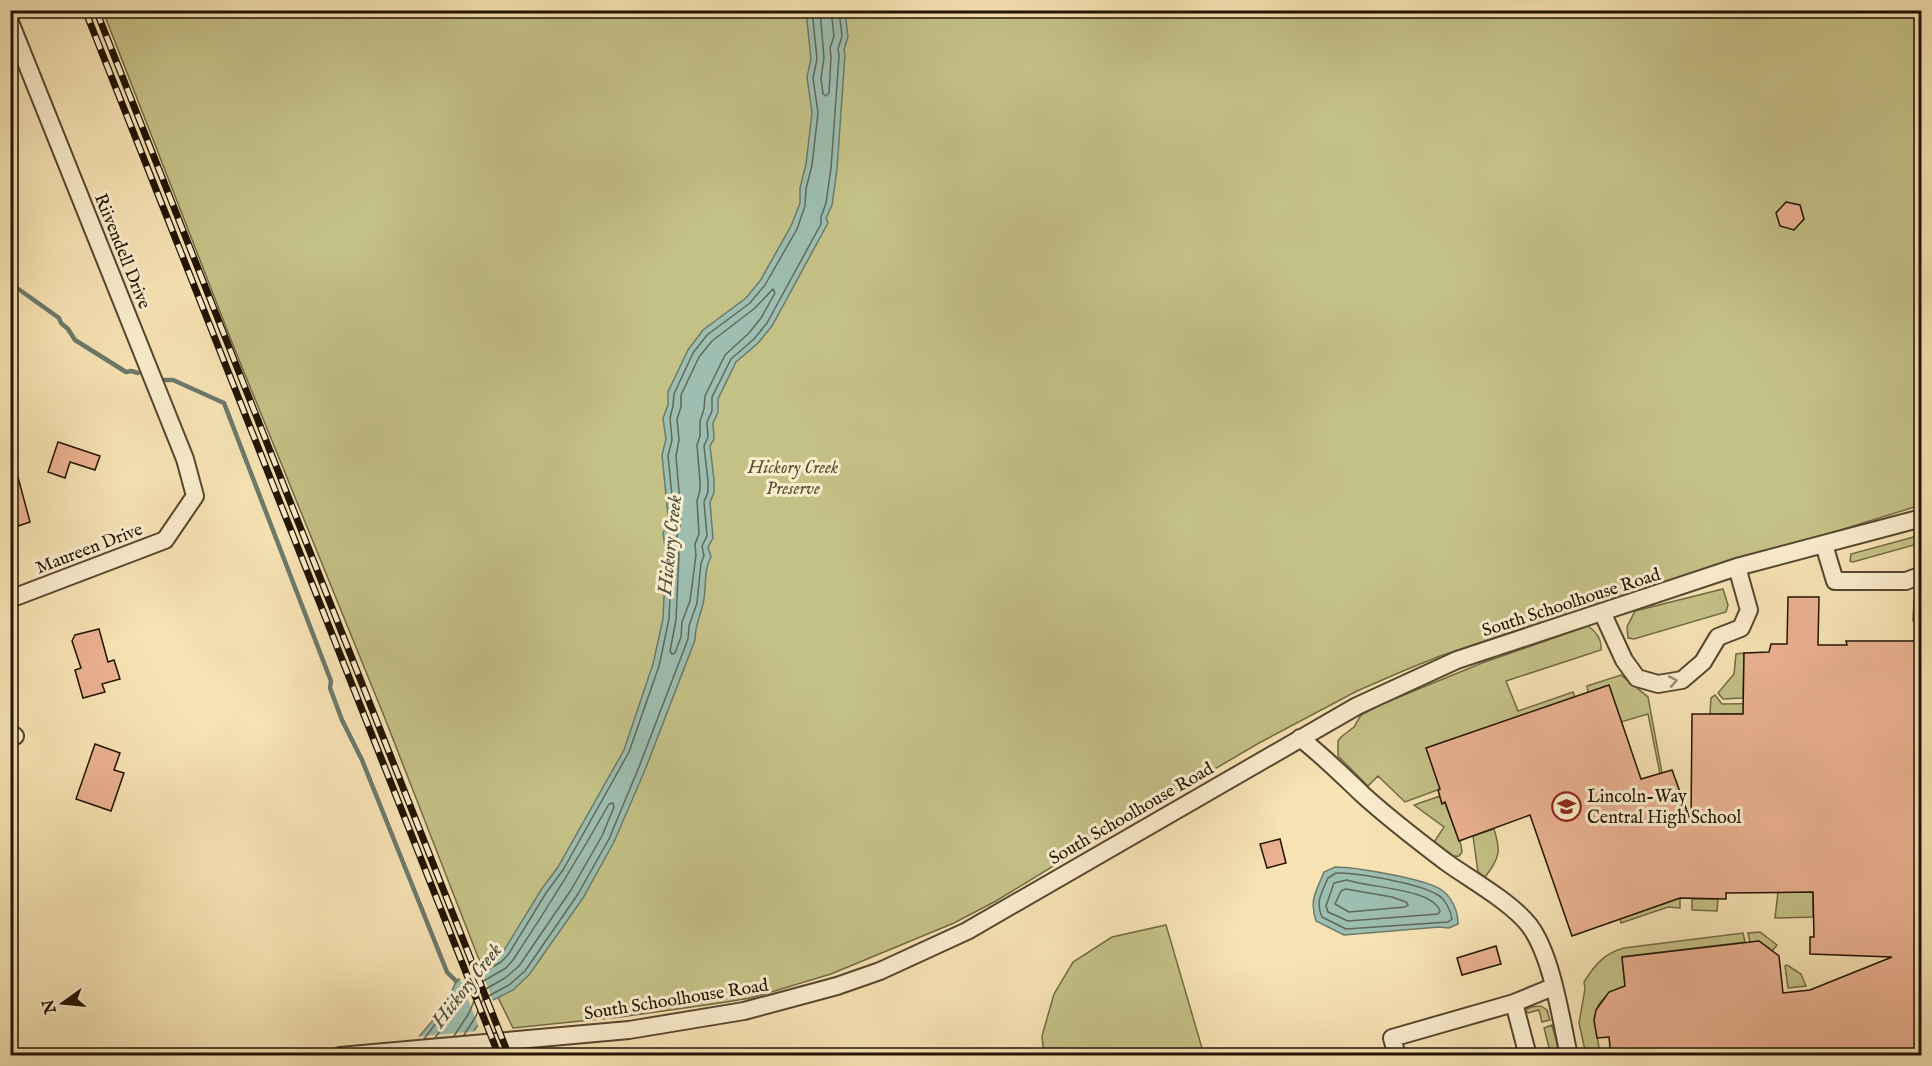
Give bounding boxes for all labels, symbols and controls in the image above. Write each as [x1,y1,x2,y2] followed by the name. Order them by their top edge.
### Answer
[88,190,155,313] street label: Riivendell Drive
[747,457,838,501] park label: Hickory Creek Preserve
[653,494,688,597] water label: Hickory Creek
[33,518,146,580] street label: Maureen Drive
[1479,564,1664,643] street label: South Schoolhouse Road
[1667,675,1677,688] one-way arrow
[1045,758,1219,871] street label: South Schoolhouse Road
[1587,786,1741,830] place label: Lincoln-Way Central High School
[1550,790,1582,822] school or university icon: Lincoln-Way Central High School
[426,939,508,1034] water label: Hickory Creek
[33,973,93,1033] north arrow
[582,974,770,1026] street label: South Schoolhouse Road
[39,997,62,1017] text: N

